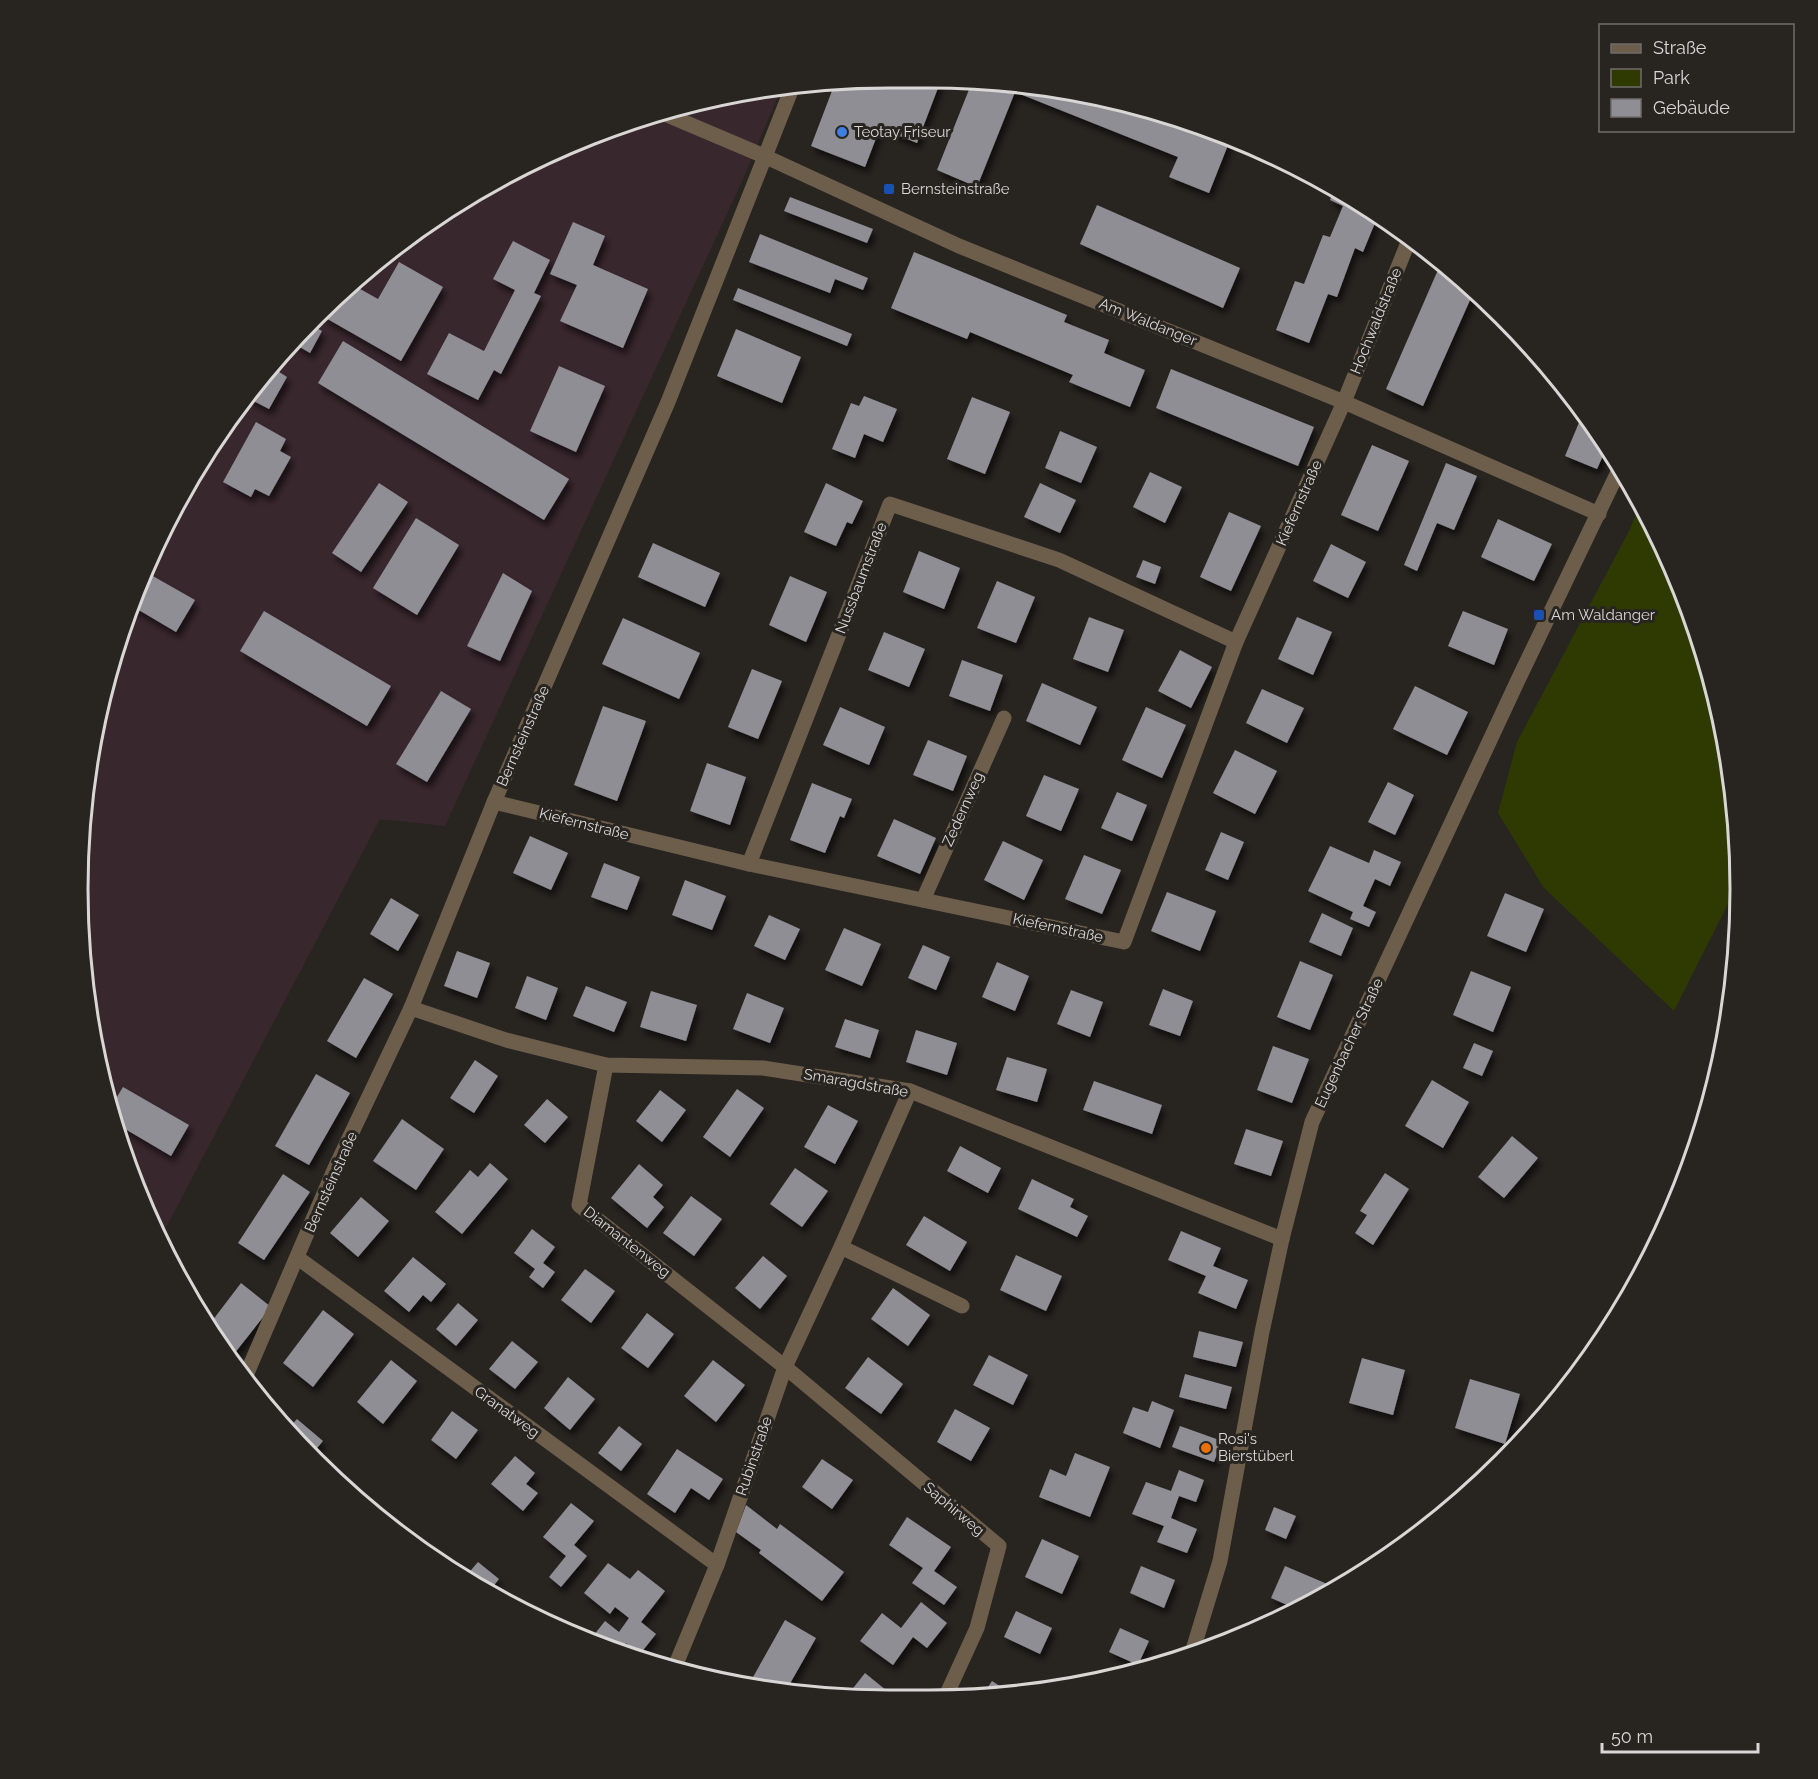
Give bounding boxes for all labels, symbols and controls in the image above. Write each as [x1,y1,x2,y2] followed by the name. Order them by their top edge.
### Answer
[1599,24,1794,132] legend
[1653,37,1707,58] text: Straße
[1653,67,1690,88] text: Park
[1653,97,1730,118] text: Gebäude
[854,123,951,141] place label: Teotay Friseur
[835,125,849,139] marker: Teotay Friseur
[901,180,1010,198] place label: Bernsteinstraße
[882,182,896,196] marker: Bernsteinstraße
[1346,265,1406,377] street label: Hochwaldstraße
[1096,294,1200,350] street label: Am Waldanger
[1272,457,1326,549] street label: Kiefernstraße
[831,520,891,636] street label: Nussbaumstraße
[1551,606,1656,624] place label: Am Waldanger
[1532,608,1546,622] marker: Am Waldanger
[493,683,553,789] street label: Bernsteinstraße
[939,769,987,849] street label: Zedernweg
[537,804,631,844] street label: Kiefernstraße
[1011,910,1105,946] street label: Kiefernstraße
[1311,975,1387,1111] street label: Eugenbacher Straße
[802,1065,910,1101] street label: Smaragdstraße
[301,1129,361,1235] street label: Bernsteinstraße
[580,1203,674,1281] street label: Diamantenweg
[471,1382,543,1442] street label: Granatweg
[732,1414,776,1498] street label: Rubinstraße
[1218,1430,1295,1465] place label: Rosi's Bierstüberl
[1199,1441,1213,1455] marker: Rosi's Bierstüberl
[920,1478,988,1540] street label: Saphirweg
[1602,1716,1758,1754] scale bar
[1611,1726,1653,1747] text: 50 m

